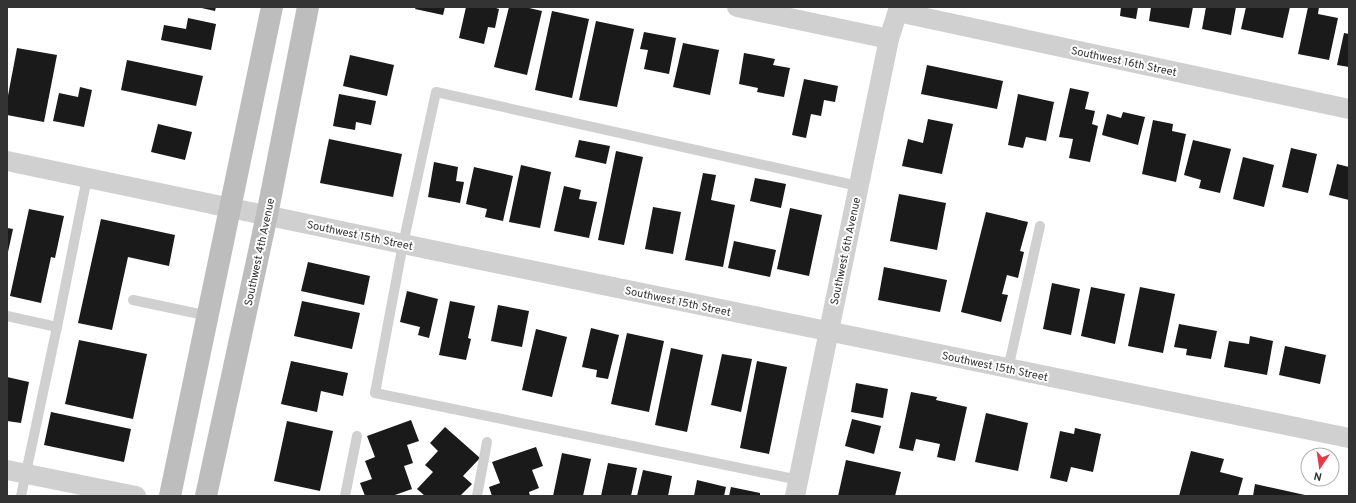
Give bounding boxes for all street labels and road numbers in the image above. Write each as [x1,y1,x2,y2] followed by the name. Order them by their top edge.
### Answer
[1070,44,1178,80] street label: Southwest 16th Street
[828,196,864,306] street label: Southwest 6th Avenue
[242,197,278,307] street label: Southwest 4th Avenue
[305,218,414,254] street label: Southwest 15th Street
[623,284,732,320] street label: Southwest 15th Street
[940,349,1049,385] street label: Southwest 15th Street

